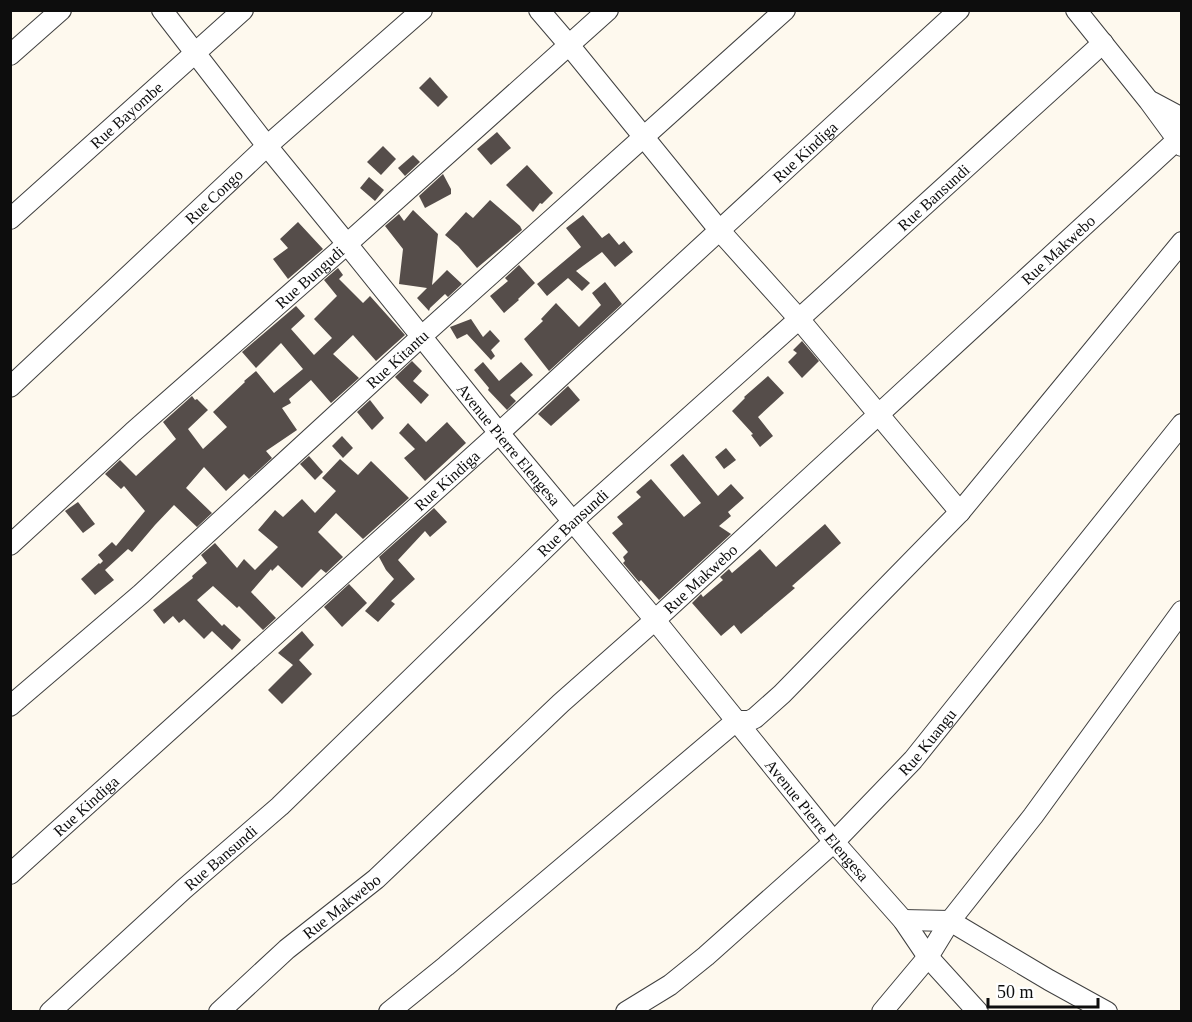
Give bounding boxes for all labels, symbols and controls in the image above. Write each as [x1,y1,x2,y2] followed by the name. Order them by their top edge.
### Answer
[87,78,166,152] street label: Rue Bayombe
[769,118,841,186] street label: Rue Kindiga
[894,160,973,234] street label: Rue Bansundi
[182,166,246,227] street label: Rue Congo
[1018,212,1099,288] street label: Rue Makwebo
[272,243,348,312] street label: Rue Bungudi
[363,327,432,392] street label: Rue Kitantu
[454,380,564,509] street label: Avenue Pierre Elengesa
[411,447,483,514] street label: Rue Kindiga
[534,486,612,560] street label: Rue Bansundi
[660,541,741,617] street label: Rue Makwebo
[895,706,959,779] street label: Rue Kuangu
[762,756,872,884] street label: Avenue Pierre Elengesa
[50,773,122,840] street label: Rue Kindiga
[181,822,261,894] street label: Rue Bansundi
[300,871,384,942] street label: Rue Makwebo
[988,971,1098,1009] scale bar
[997,982,1034,1002] text: 50 m

